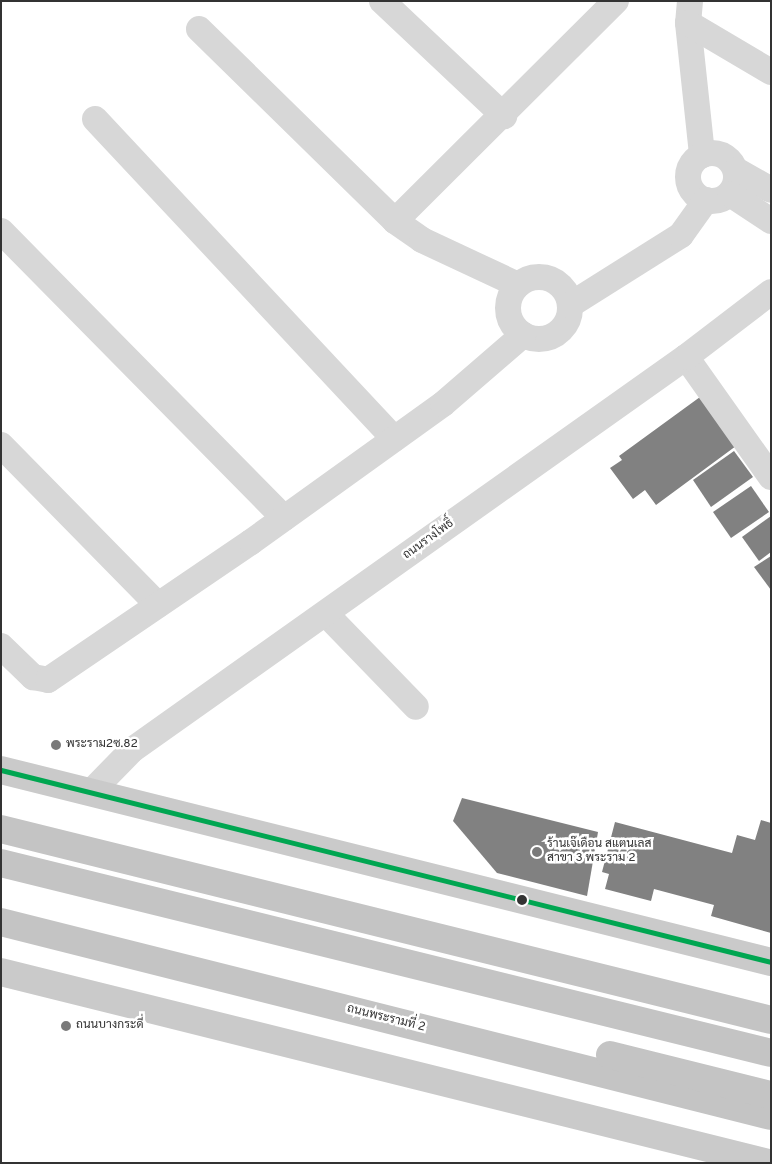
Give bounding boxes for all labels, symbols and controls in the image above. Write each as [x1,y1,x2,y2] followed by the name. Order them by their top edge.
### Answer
[401,517,457,563] street label: ถนนรางโพธิ์
[66,738,138,752] place label: พระราม2ซ.82
[50,739,62,751] marker: พระราม2ซ.82
[547,838,651,866] place label: ร้านเจ๊เดือน สแตนเลส สาขา 3 พระราม 2
[531,846,543,858] marker: ร้านเจ๊เดือน สแตนเลส สาขา 3 พระราม 2
[517,895,527,905] unlabelled marker
[345,1002,427,1036] street label: ถนนพระรามที่ 2
[76,1019,143,1033] place label: ถนนบางกระดี่
[60,1020,72,1032] marker: ถนนบางกระดี่

